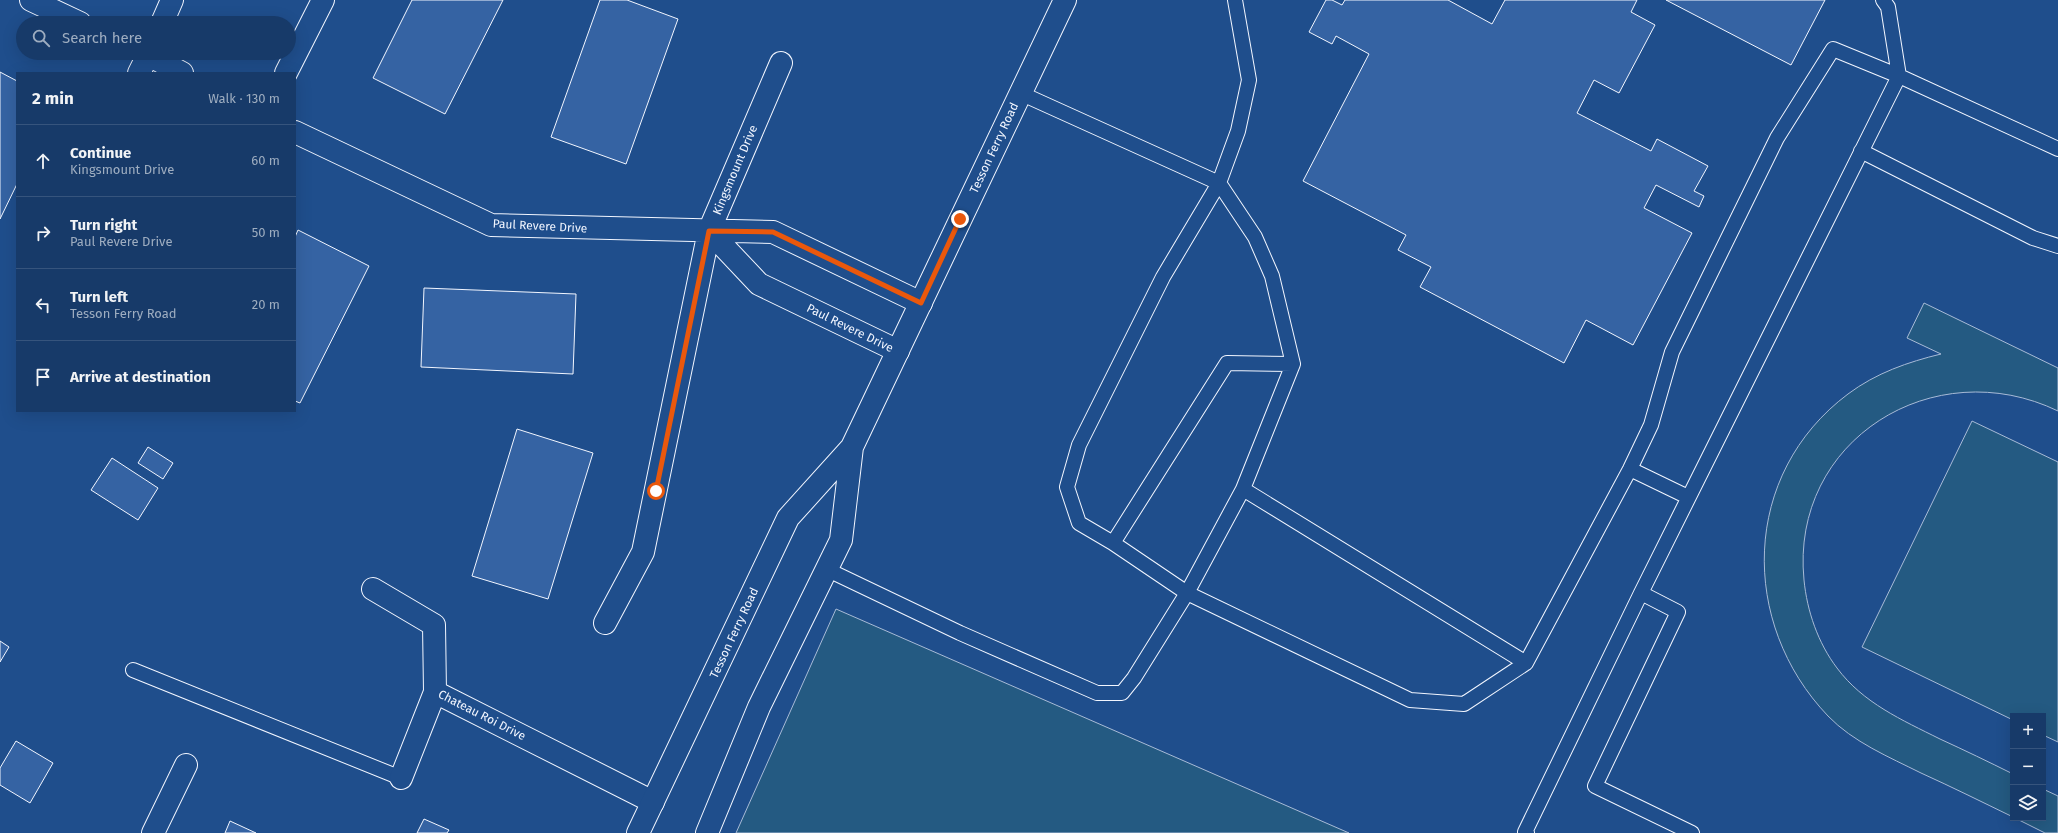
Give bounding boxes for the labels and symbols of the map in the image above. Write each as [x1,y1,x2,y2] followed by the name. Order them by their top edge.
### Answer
[967,100,1021,196] street label: Tesson Ferry Road
[710,123,760,217] street label: Kingsmount Drive
[951,210,969,228] route end
[492,217,588,235] street label: Paul Revere Drive
[804,301,896,355] street label: Paul Revere Drive
[647,482,665,500] route start
[707,585,761,681] street label: Tesson Ferry Road
[436,687,528,743] street label: Chateau Roi Drive

